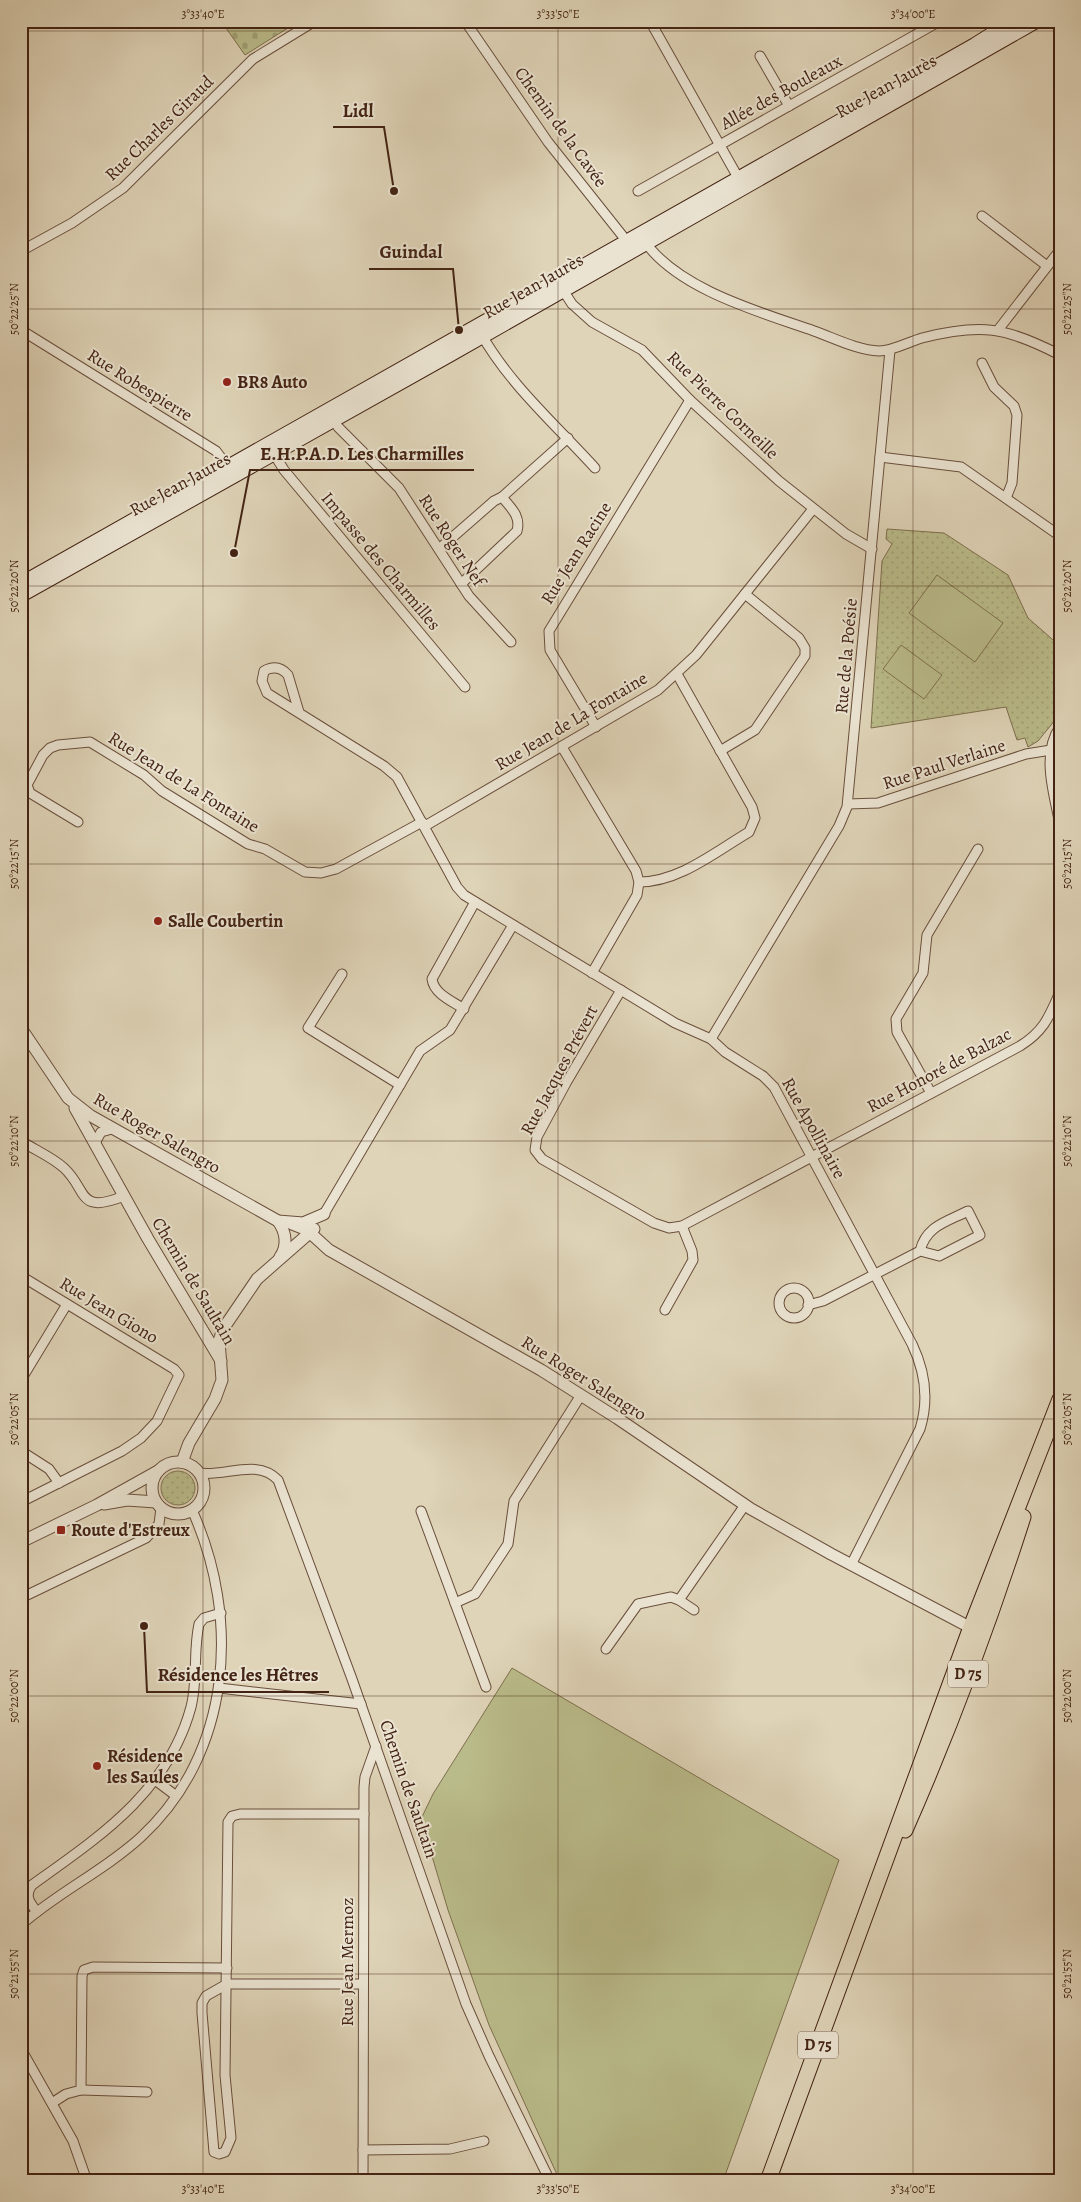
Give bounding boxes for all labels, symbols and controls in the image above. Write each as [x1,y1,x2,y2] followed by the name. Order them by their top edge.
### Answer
[181,6,225,22] text: 3°33'40"E
[537,6,579,22] text: 3°33'50"E
[891,6,935,22] text: 3°34'00"E
[715,48,846,136] street label: Allée des Bouleaux
[831,48,941,124] street label: Rue Jean Jaurès
[509,62,613,192] street label: Chemin de la Cavée
[99,70,219,186] street label: Rue Charles Giraud
[333,93,384,127] callout: Lidl
[343,98,373,124] text: Lidl
[369,235,453,269] callout: Guindal
[379,239,443,265] text: Guindal
[478,248,588,324] street label: Rue Jean Jaurès
[6,283,22,335] text: 50°22'25"N
[1059,283,1075,335] text: 50°22'25"N
[83,343,197,427] street label: Rue Robespierre
[662,345,784,465] street label: Rue Pierre Corneille
[237,370,308,394] place label: BR8 Auto
[221,376,233,388] marker: BR8 Auto
[250,436,474,470] callout: E.H.P.A.D. Les Charmilles
[260,441,464,467] text: E.H.P.A.D. Les Charmilles
[125,446,235,522] street label: Rue Jean Jaurès
[316,487,446,635] street label: Impasse des Charmilles
[413,489,492,593] street label: Rue Roger Nef
[535,497,617,609] street label: Rue Jean Racine
[6,559,22,613] text: 50°22'20"N
[1059,559,1075,613] text: 50°22'20"N
[829,597,863,715] street label: Rue de la Poésie
[490,666,652,776] street label: Rue Jean de La Fontaine
[104,726,264,838] street label: Rue Jean de La Fontaine
[879,733,1009,795] street label: Rue Paul Verlaine
[6,839,22,889] text: 50°22'15"N
[1059,839,1075,889] text: 50°22'15"N
[168,909,283,933] place label: Salle Coubertin
[152,915,164,927] marker: Salle Coubertin
[515,1001,603,1139] street label: Rue Jacques Prévert
[863,1022,1015,1118] street label: Rue Honoré de Balzac
[776,1073,852,1183] street label: Rue Apollinaire
[89,1087,225,1179] street label: Rue Roger Salengro
[6,1115,22,1167] text: 50°22'10"N
[1059,1115,1075,1167] text: 50°22'10"N
[146,1213,242,1349] street label: Chemin de Saultain
[55,1271,163,1349] street label: Rue Jean Giono
[517,1330,651,1426] street label: Rue Roger Salengro
[6,1392,22,1445] text: 50°22'05"N
[1059,1392,1075,1445] text: 50°22'05"N
[71,1518,190,1542] place label: Route d'Estreux
[55,1524,67,1536] marker: Route d'Estreux
[147,1658,329,1692] callout: Résidence les Hêtres
[948,1660,988,1688] road number: D 75
[157,1662,319,1688] text: Résidence les Hêtres
[6,1669,22,1723] text: 50°22'00"N
[1059,1669,1075,1723] text: 50°22'00"N
[374,1717,444,1861] street label: Chemin de Saultain
[107,1744,183,1789] place label: Résidence les Saules
[91,1760,103,1772] marker: Résidence les Saules
[335,1898,359,2026] street label: Rue Jean Mermoz
[6,1949,22,1999] text: 50°21'55"N
[1059,1949,1075,1999] text: 50°21'55"N
[798,2032,838,2058] road number: D 75
[181,2181,225,2197] text: 3°33'40"E
[537,2181,579,2197] text: 3°33'50"E
[891,2181,935,2197] text: 3°34'00"E

